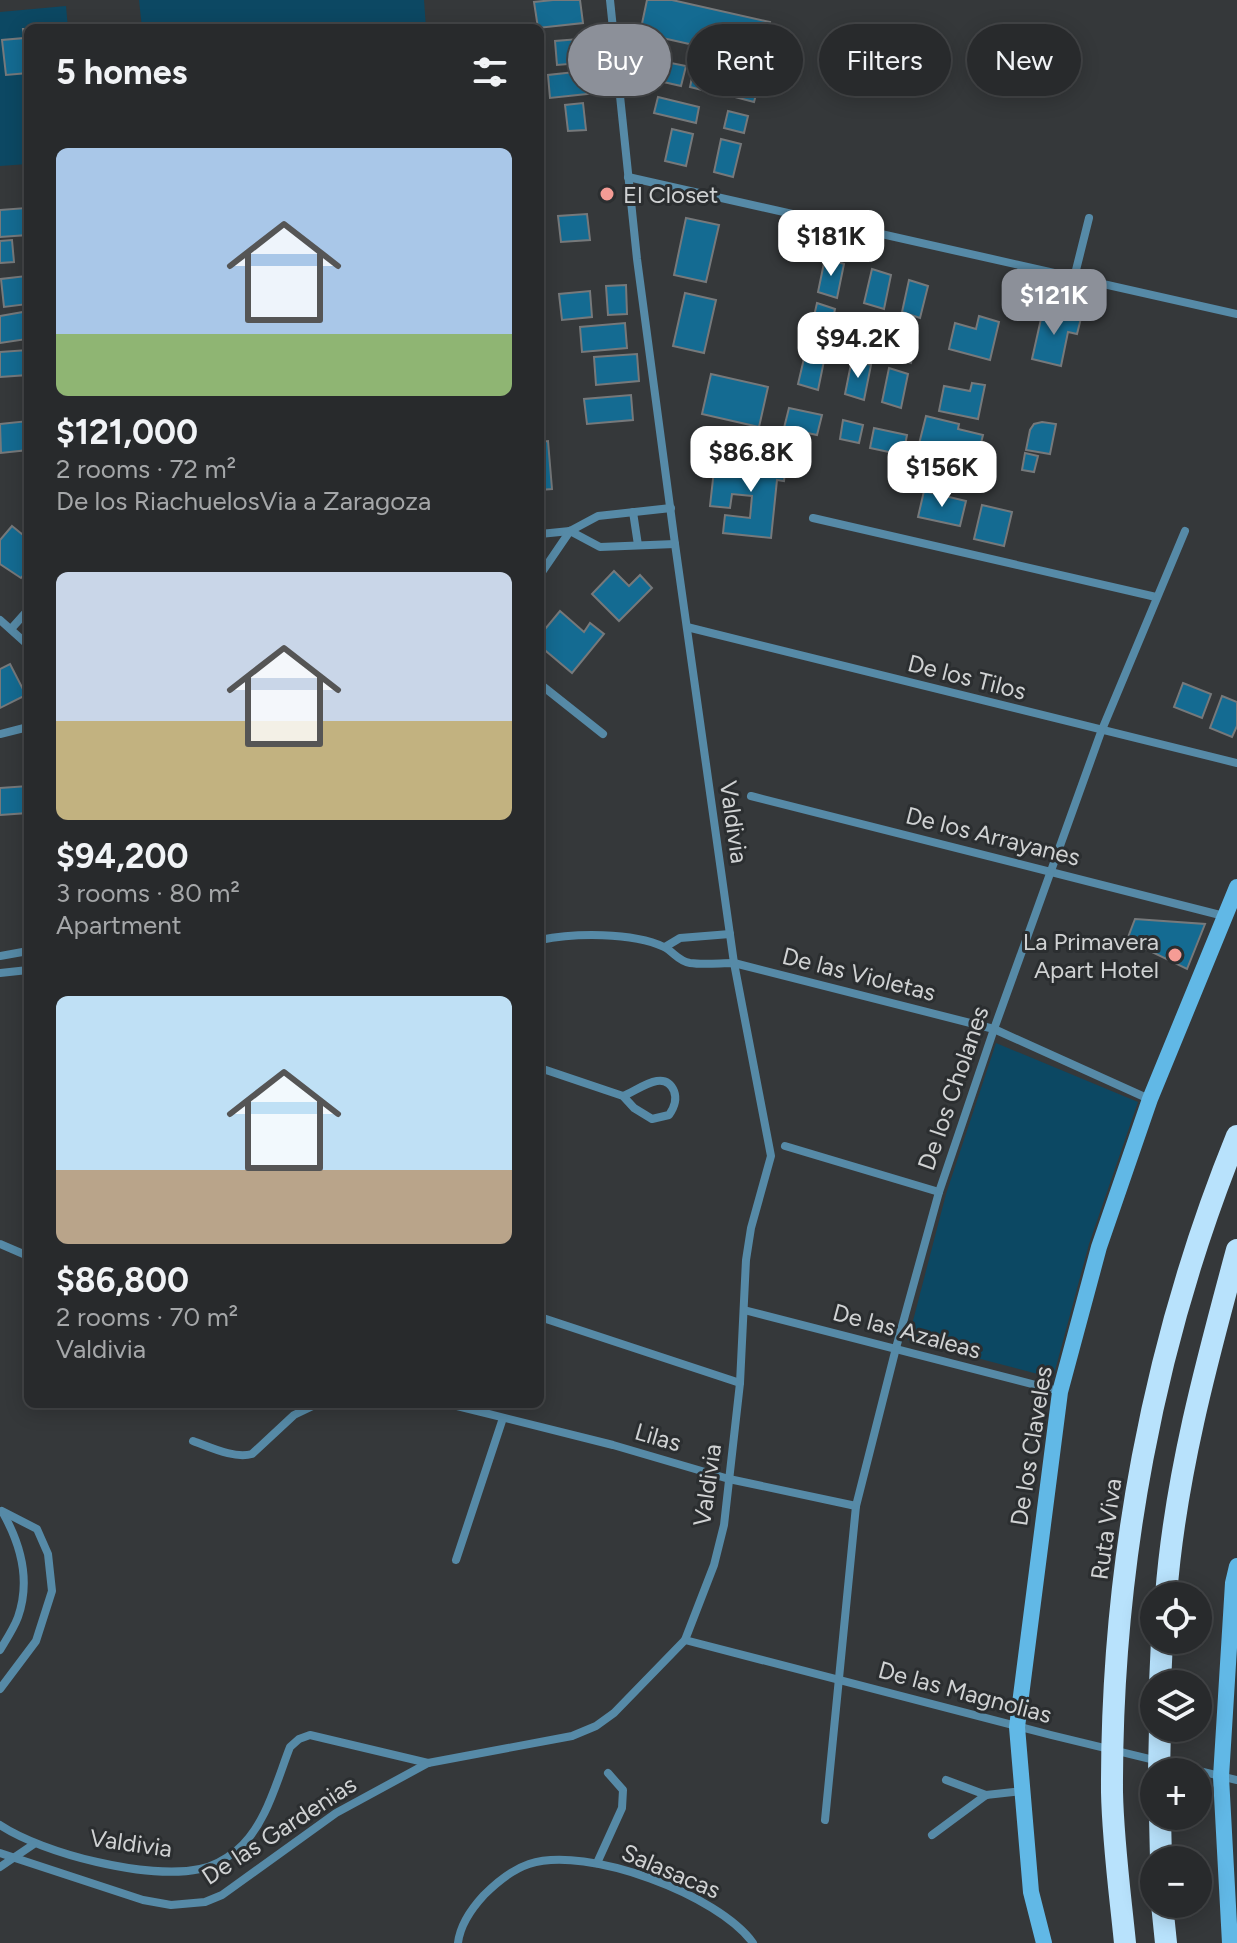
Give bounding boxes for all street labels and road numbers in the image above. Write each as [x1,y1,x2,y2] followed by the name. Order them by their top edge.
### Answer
[905,648,1029,706] street label: De los Tilos
[714,779,754,865] street label: Valdivia
[903,800,1083,872] street label: De los Arrayanes
[779,941,939,1007] street label: De las Violetas
[911,1002,995,1174] street label: De los Cholanes
[830,1297,984,1365] street label: De las Azaleas
[1004,1364,1058,1528] street label: De los Claveles
[632,1417,684,1457] street label: Lilas
[687,1442,727,1528] street label: Valdivia
[1085,1476,1127,1582] street label: Ruta Viva
[875,1655,1055,1729] street label: De las Magnolias
[196,1769,362,1891] street label: De las Gardenias
[88,1823,174,1863] street label: Valdivia
[617,1837,725,1905] street label: Salasacas

